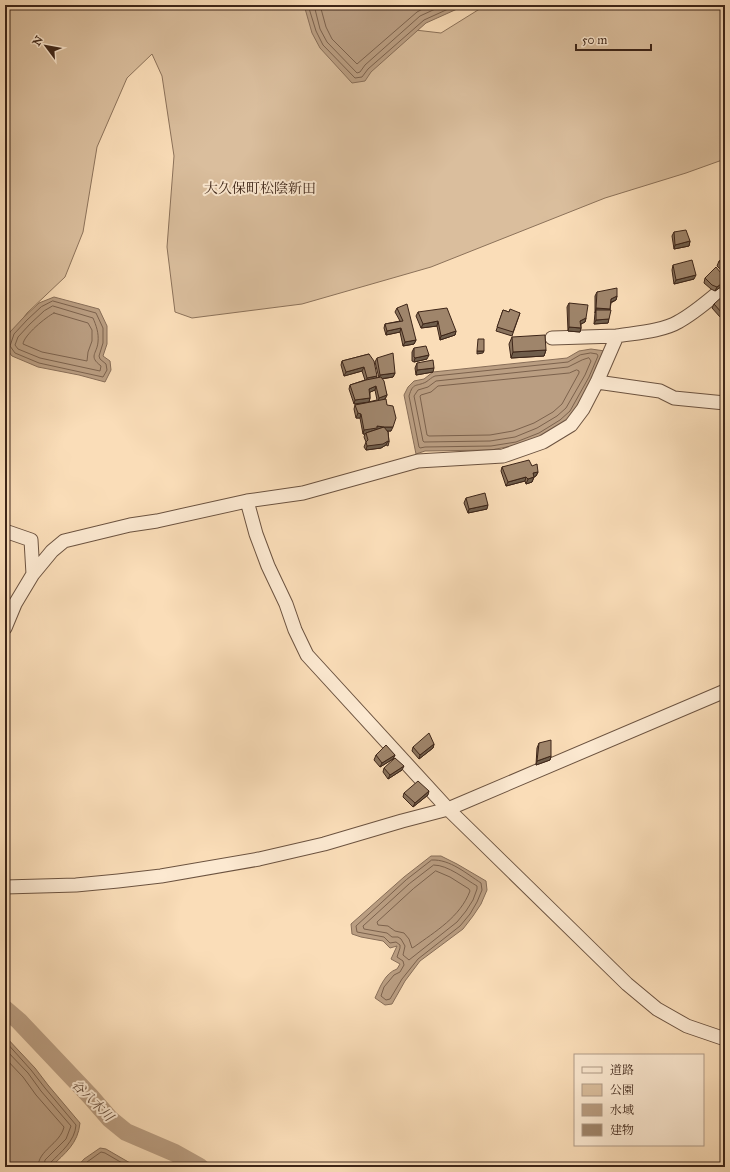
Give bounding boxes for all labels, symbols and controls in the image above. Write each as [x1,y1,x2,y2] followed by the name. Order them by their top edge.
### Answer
[26,26,66,66] north arrow
[576,26,651,52] scale bar
[30,33,46,48] text: N
[582,33,607,47] text: 50 m
[204,180,316,197] district label: 大久保町松陰新田
[574,1054,704,1146] legend
[610,1063,634,1077] text: 道路
[68,1077,118,1126] water label: 谷八木川
[610,1083,634,1097] text: 公園
[610,1103,634,1117] text: 水域
[610,1123,634,1137] text: 建物

